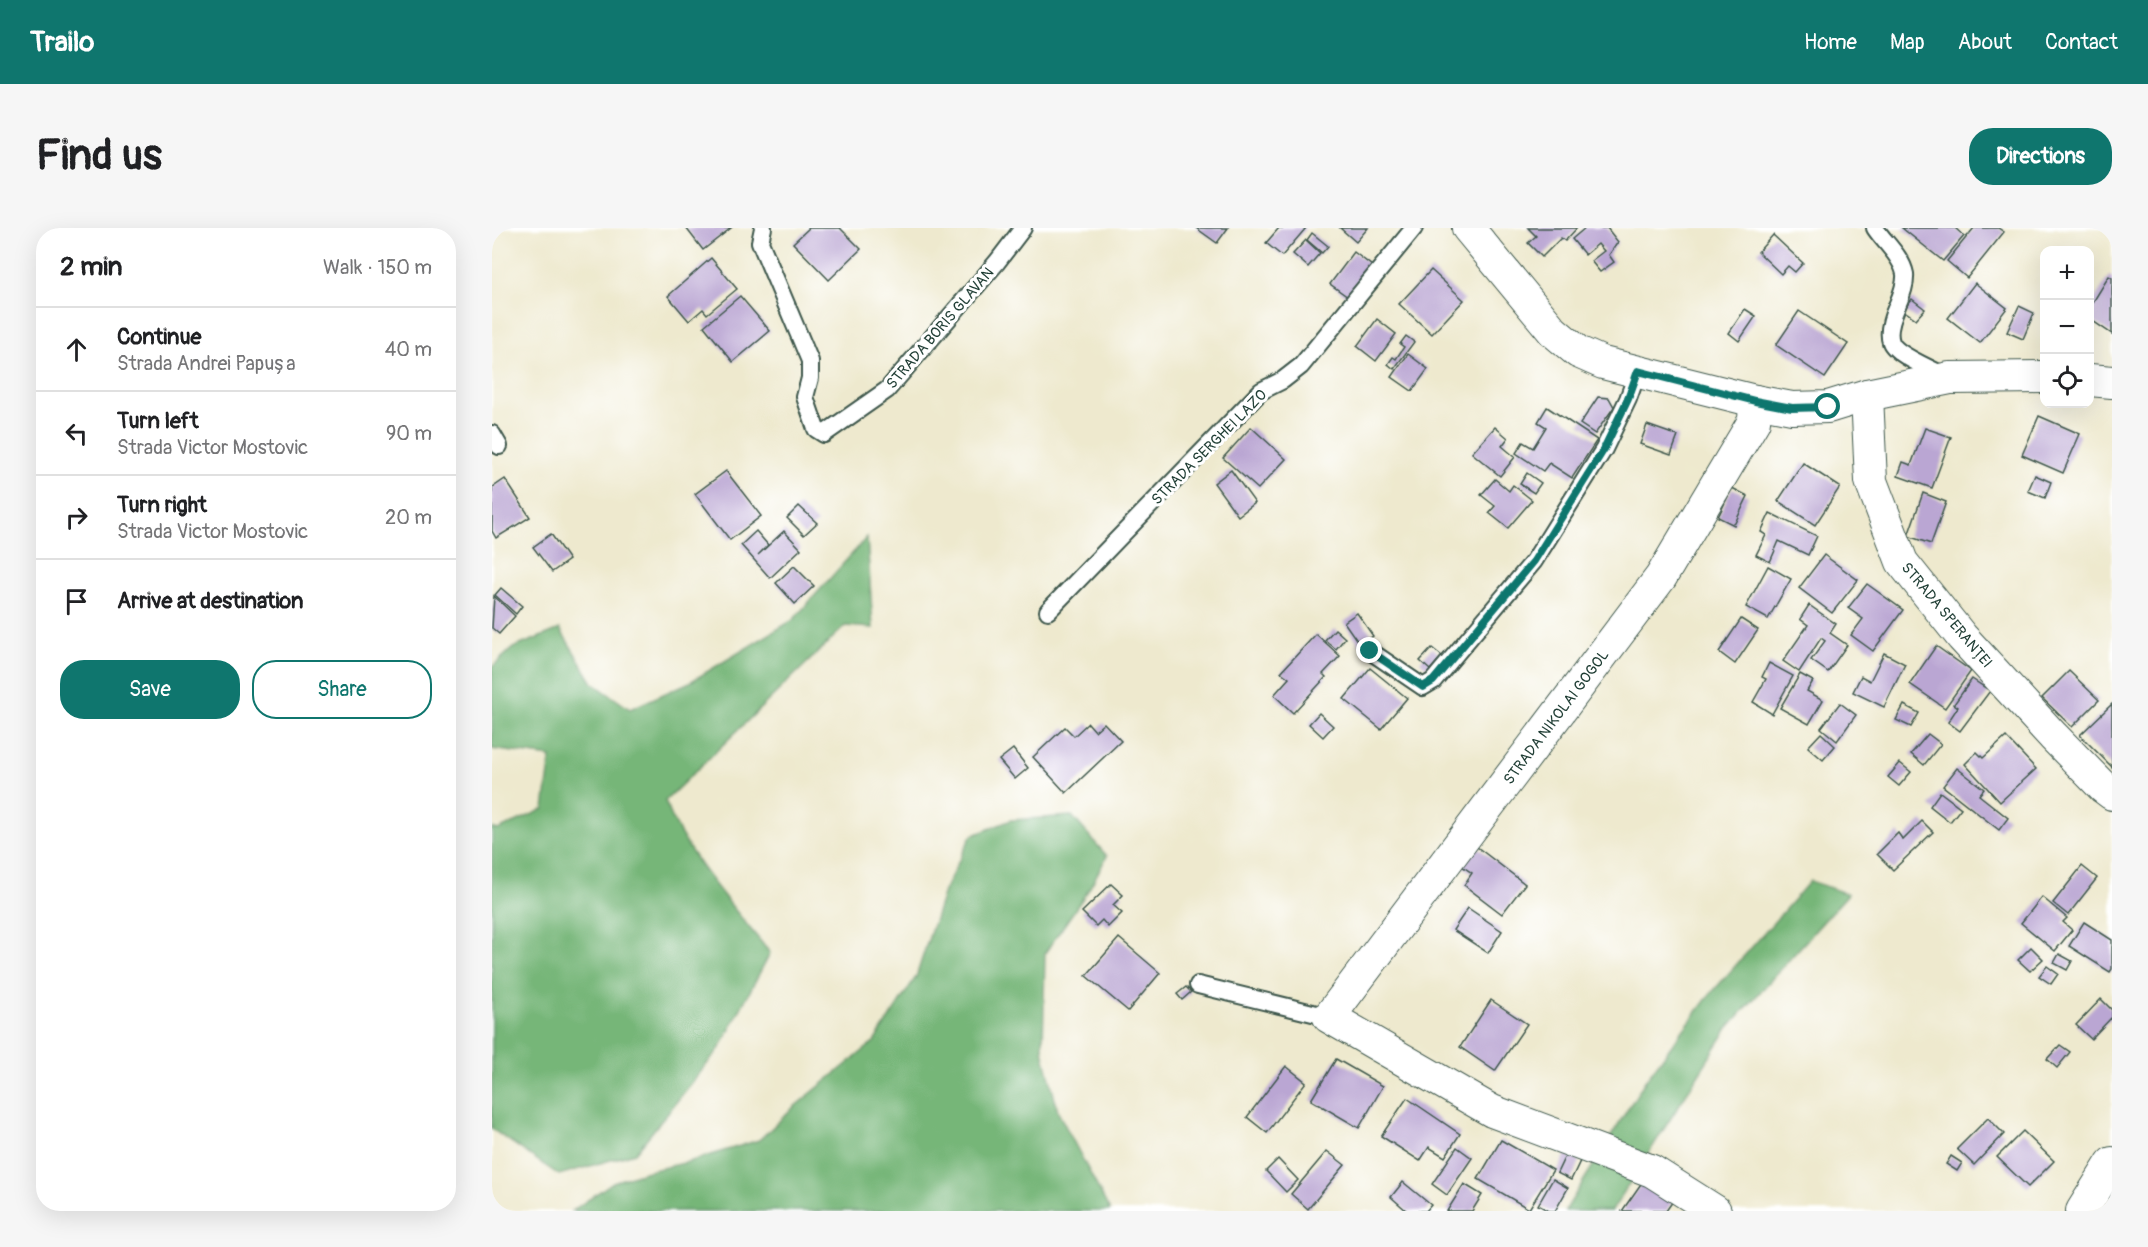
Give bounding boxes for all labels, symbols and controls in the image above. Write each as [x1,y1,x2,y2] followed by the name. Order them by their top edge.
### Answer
[30,25,94,60] text: Trailo
[1804,29,1857,56] text: Home
[1890,29,1925,56] text: Map
[1958,29,2012,56] text: About
[2045,29,2118,56] text: Contact
[1969,128,2112,185] button: Directions
[36,130,162,182] text: Find us
[2040,246,2094,408] map controls
[2040,246,2094,300] button: +
[60,251,122,283] text: 2 min
[323,255,432,280] text: Walk · 150 m
[882,264,998,393] street label: STRADA BORIS GLAVAN
[2040,300,2094,354] button: −
[117,323,201,351] text: Continue
[60,333,93,366] icon: ahead
[385,337,432,362] text: 40 m
[117,351,296,376] text: Strada Andrei Papușa
[2040,354,2094,408] button: locate
[1148,386,1271,509] street label: STRADA SERGHEI LAZO
[1814,393,1840,419] route start
[117,407,199,435] text: Turn left
[60,417,93,450] icon: left
[386,421,432,446] text: 90 m
[117,435,308,460] text: Strada Victor Mostovic
[117,491,207,519] text: Turn right
[60,501,93,534] icon: right
[385,505,432,530] text: 20 m
[117,519,308,544] text: Strada Victor Mostovic
[1897,559,1996,672] street label: STRADA SPERANȚEI
[60,585,93,618] icon: arrive
[117,587,303,615] text: Arrive at destination
[1356,637,1382,663] route end
[1499,646,1613,788] street label: STRADA NIKOLAI GOGOL
[60,660,240,719] button: Save
[252,660,432,719] button: Share

